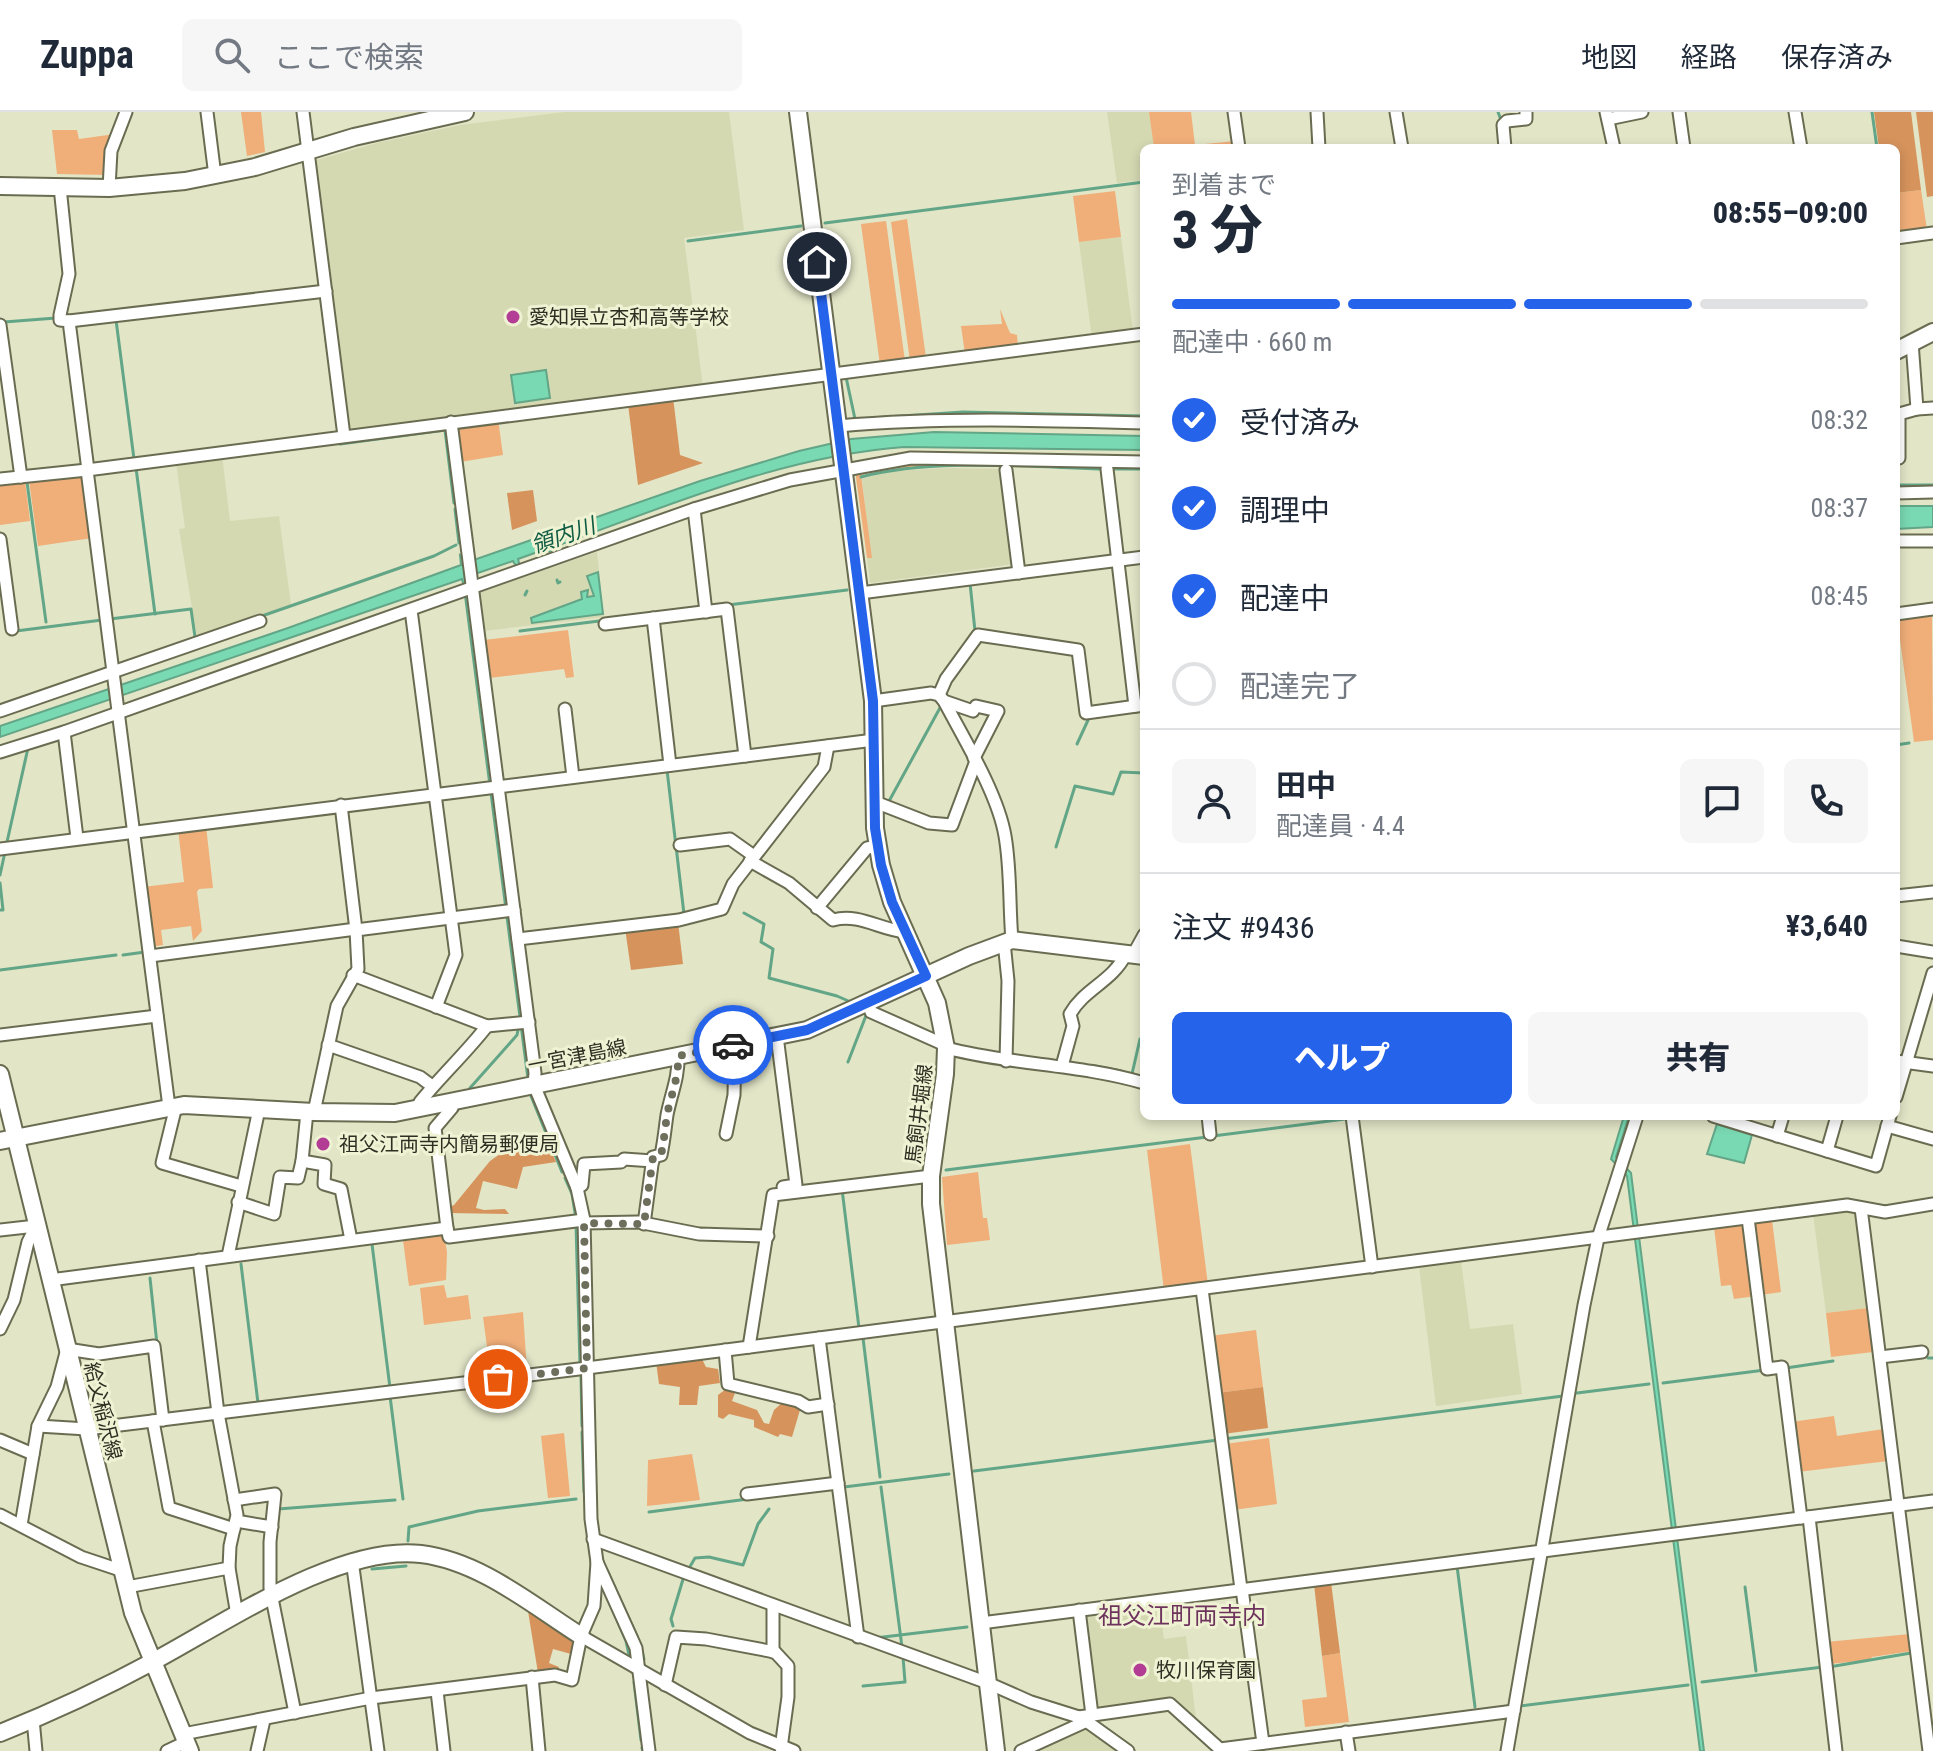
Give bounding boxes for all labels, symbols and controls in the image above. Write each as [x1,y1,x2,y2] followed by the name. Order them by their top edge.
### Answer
[182,19,742,91] search box
[40,33,134,77] text: Zuppa
[210,33,254,77] icon: search
[274,40,424,75] text: ここで検索
[1581,41,1637,74] text: 地図
[1681,41,1737,74] text: 経路
[1781,41,1893,74] text: 保存済み
[1172,170,1276,200] text: 到着まで
[1713,195,1868,230] text: 08:55–09:00
[1172,200,1262,261] text: 3 分
[783,228,851,296] pin
[795,240,839,284] icon: home
[529,305,729,329] place label: 愛知県立杏和高等学校
[504,308,522,326] marker: 愛知県立杏和高等学校
[1172,327,1332,357] text: 配達中 · 660 m
[1172,398,1216,442] icon: check
[1240,405,1360,440] text: 受付済み
[1811,405,1868,435] text: 08:32
[1172,486,1216,530] icon: check
[1240,493,1330,528] text: 調理中
[1811,493,1868,523] text: 08:37
[528,512,600,558] water label: 領内川
[1172,574,1216,618] icon: check
[1240,581,1330,616] text: 配達中
[1811,581,1868,611] text: 08:45
[1240,669,1360,704] text: 配達完了
[1172,759,1256,843] button: person
[1680,759,1764,843] button: chat
[1784,759,1868,843] button: phone
[1276,768,1336,803] text: 田中
[1276,811,1405,841] text: 配達員 · 4.4
[1786,908,1868,943] text: ¥3,640
[1172,910,1315,945] text: 注文 #9436
[693,1005,773,1085] courier
[1172,1012,1512,1104] button: ヘルプ
[1528,1012,1868,1104] button: 共有
[711,1023,755,1067] icon: car
[526,1035,628,1077] street label: 一宮津島線
[901,1063,937,1165] street label: 馬飼井堀線
[339,1132,559,1156] place label: 祖父江両寺内簡易郵便局
[314,1135,332,1153] marker: 祖父江両寺内簡易郵便局
[464,1345,532,1413] pin
[476,1357,520,1401] icon: bag
[79,1360,127,1462] street label: 給父稲沢線
[1098,1602,1266,1630] district label: 祖父江町両寺内
[1156,1658,1256,1682] place label: 牧川保育園
[1131,1661,1149,1679] marker: 牧川保育園

